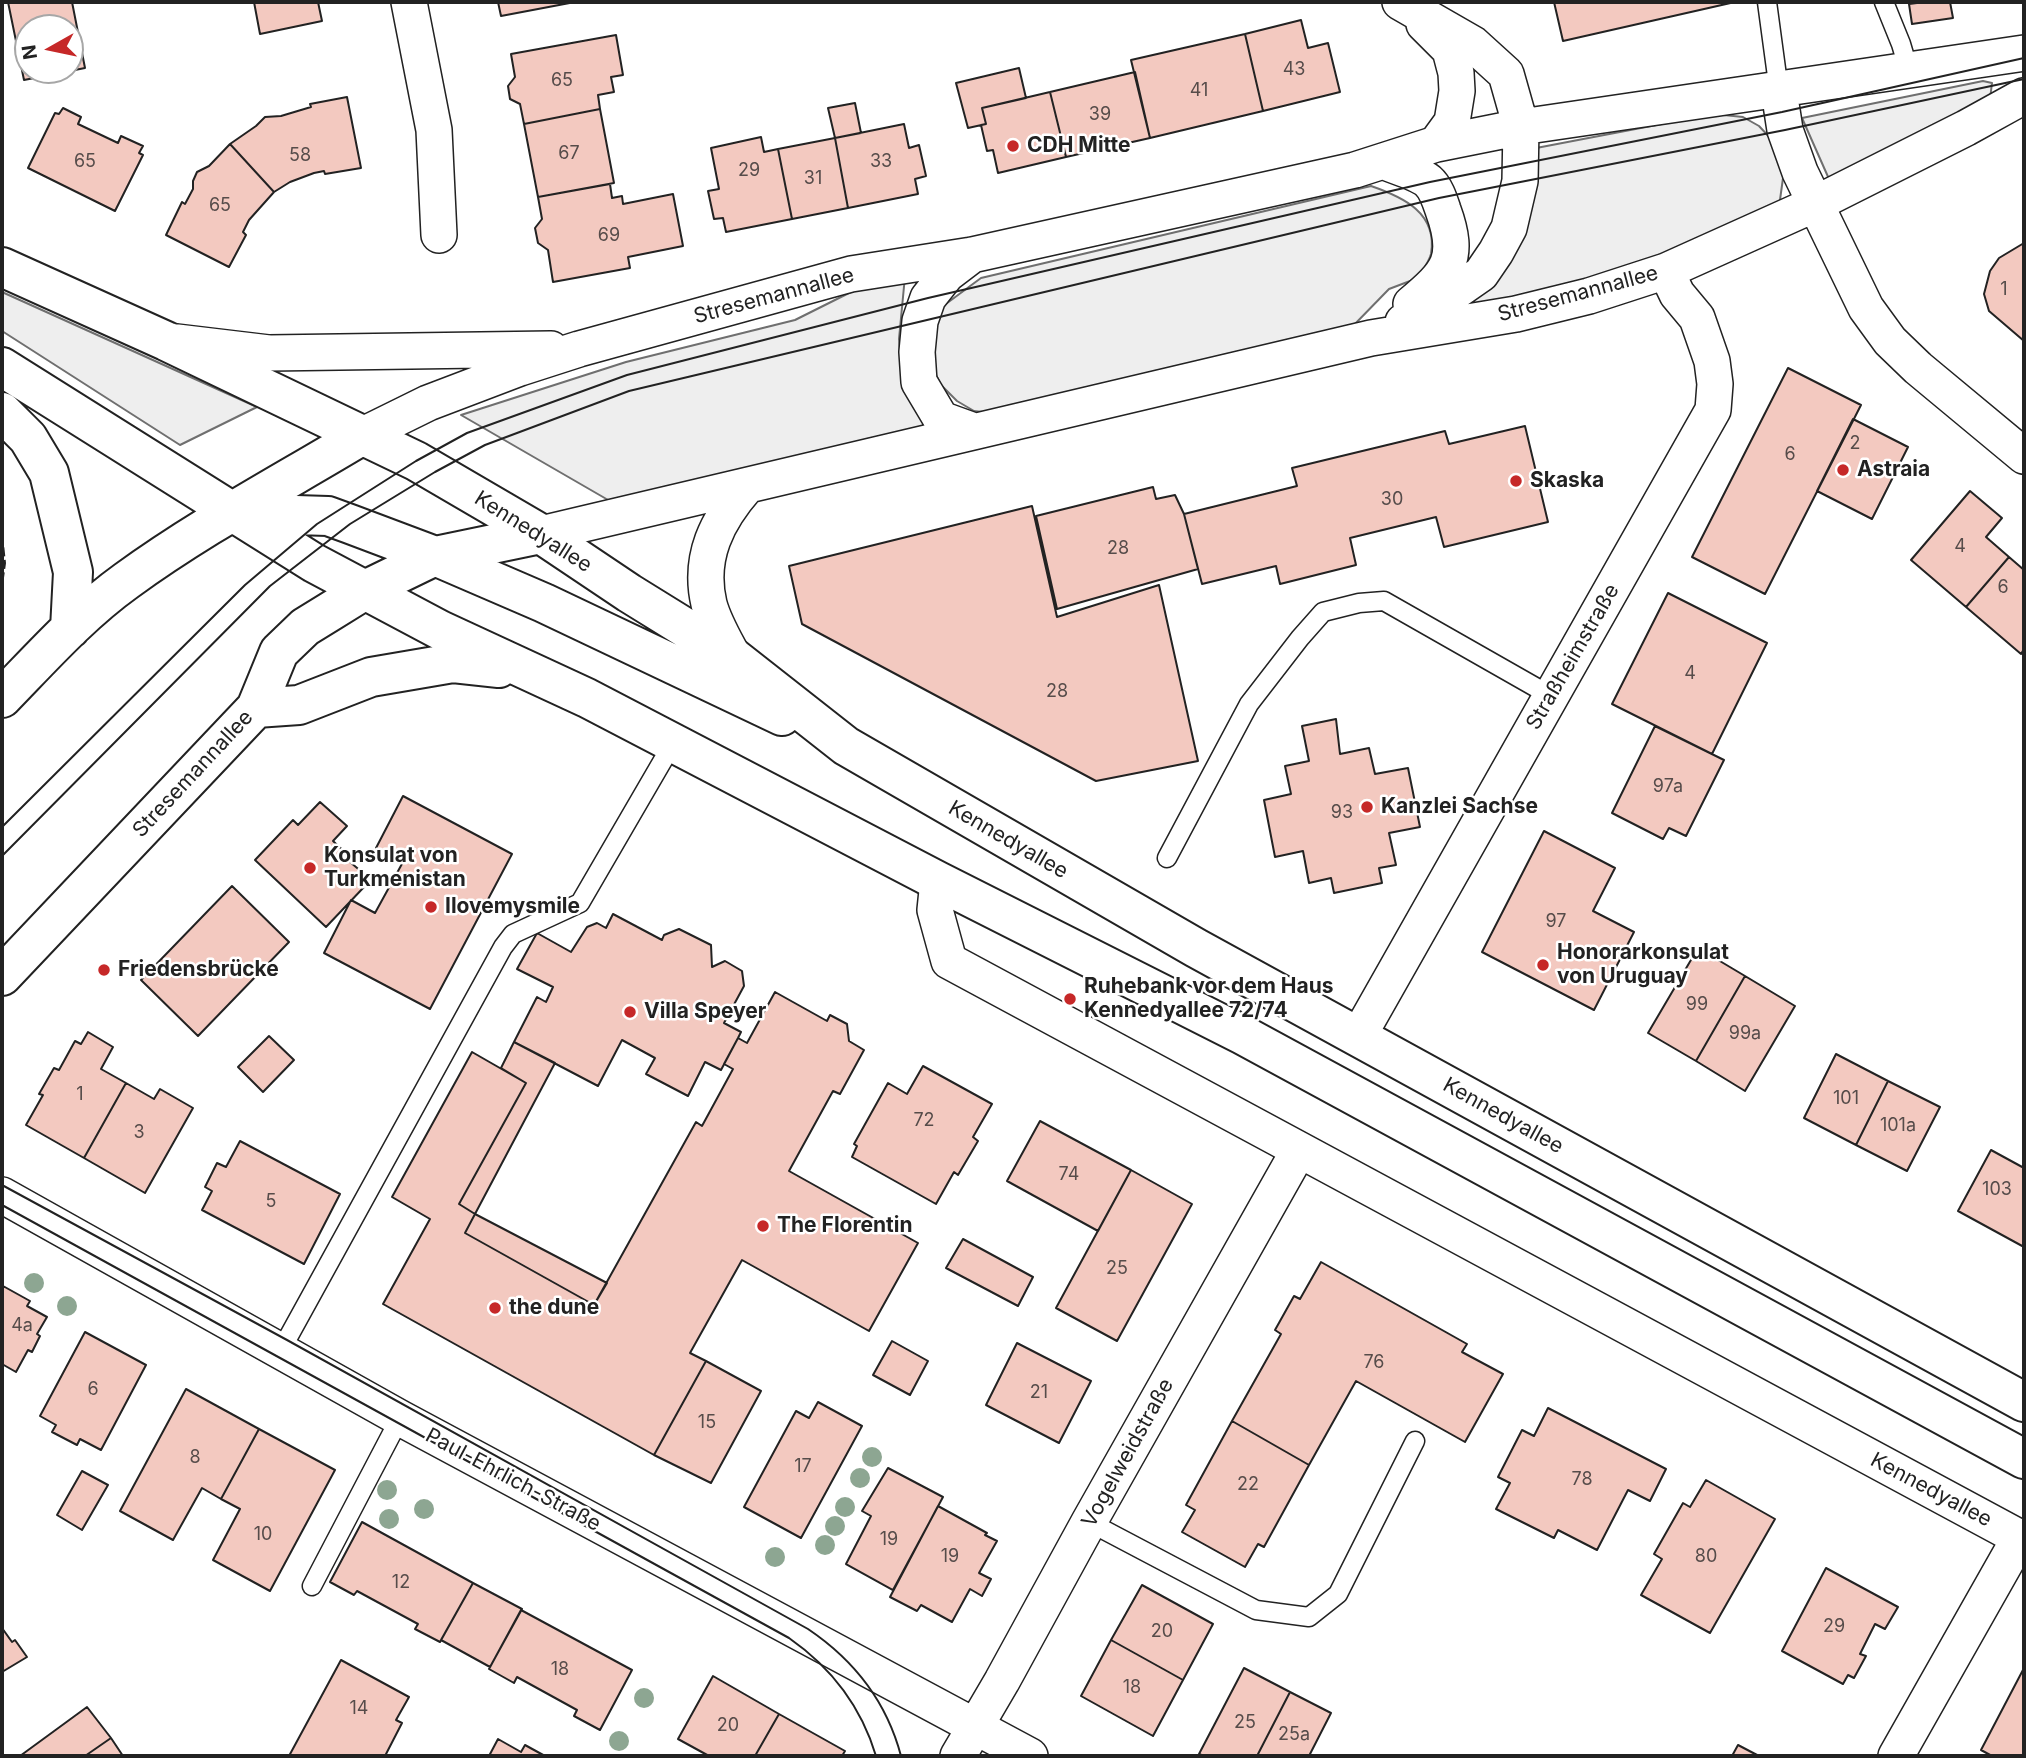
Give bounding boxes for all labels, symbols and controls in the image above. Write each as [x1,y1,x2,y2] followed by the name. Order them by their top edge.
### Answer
[14,14,84,84] north arrow
[17,43,42,61] text: N
[1283,59,1305,81] house number: 43
[551,70,573,92] house number: 65
[1190,80,1208,102] house number: 41
[1089,104,1111,126] house number: 39
[1027,133,1131,159] place label: CDH Mitte
[1005,138,1021,154] marker: CDH Mitte
[558,143,580,165] house number: 67
[289,145,311,167] house number: 58
[74,151,96,173] house number: 65
[870,151,892,173] house number: 33
[738,160,760,182] house number: 29
[804,168,822,190] house number: 31
[209,195,231,217] house number: 65
[598,225,620,247] house number: 69
[1495,260,1661,328] street label: Stresemannallee
[691,262,857,330] street label: Stresemannallee
[2000,279,2008,301] house number: 1
[1850,433,1860,455] house number: 2
[1784,444,1796,466] house number: 6
[1857,457,1930,483] place label: Astraia
[1835,462,1851,478] marker: Astraia
[1530,468,1604,494] place label: Skaska
[1508,473,1524,489] marker: Skaska
[470,486,596,578] street label: Kennedyallee
[1381,489,1403,511] house number: 30
[1954,536,1966,558] house number: 4
[1107,538,1129,560] house number: 28
[1997,577,2009,599] house number: 6
[1521,580,1625,734] street label: Straßheimstraße
[1684,663,1696,685] house number: 4
[1046,681,1068,703] house number: 28
[128,705,258,843] street label: Stresemannallee
[1653,776,1683,798] house number: 97a
[1381,794,1538,820] place label: Kanzlei Sachse
[944,796,1072,884] street label: Kennedyallee
[1359,799,1375,815] marker: Kanzlei Sachse
[1331,802,1353,824] house number: 93
[324,843,466,893] place label: Konsulat von Turkmenistan
[302,860,318,876] marker: Konsulat von Turkmenistan
[445,894,580,920] place label: Ilovemysmile
[423,899,439,915] marker: Ilovemysmile
[1546,911,1566,933] house number: 97
[1557,940,1729,990] place label: Honorarkonsulat von Uruguay
[118,957,279,983] place label: Friedensbrücke
[1535,957,1551,973] marker: Honorarkonsulat von Uruguay
[96,962,112,978] marker: Friedensbrücke
[1084,974,1334,1024] place label: Ruhebank vor dem Haus Kennedyallee 72/74
[1062,991,1078,1007] marker: Ruhebank vor dem Haus Kennedyallee 72/74
[1686,994,1708,1016] house number: 99
[644,999,766,1025] place label: Villa Speyer
[622,1004,638,1020] marker: Villa Speyer
[1729,1023,1761,1045] house number: 99a
[1438,1073,1568,1159] street label: Kennedyallee
[76,1084,84,1106] house number: 1
[1833,1088,1859,1110] house number: 101
[913,1110,935,1132] house number: 72
[1880,1115,1916,1137] house number: 101a
[133,1122,145,1144] house number: 3
[1059,1164,1079,1186] house number: 74
[1982,1179,2012,1201] house number: 103
[266,1191,276,1213] house number: 5
[777,1213,913,1239] place label: The Florentin
[755,1218,771,1234] marker: The Florentin
[1106,1258,1128,1280] house number: 25
[509,1295,599,1321] place label: the dune
[487,1300,503,1316] marker: the dune
[11,1315,33,1337] house number: 4a
[1363,1352,1385,1374] house number: 76
[1077,1374,1179,1532] street label: Vogelweidstraße
[87,1379,99,1401] house number: 6
[1030,1382,1048,1404] house number: 21
[698,1412,716,1434] house number: 15
[421,1423,605,1537] street label: Paul-Ehrlich-Straße
[189,1447,201,1469] house number: 8
[1866,1447,1996,1533] street label: Kennedyallee
[794,1456,812,1478] house number: 17
[1571,1469,1593,1491] house number: 78
[1237,1474,1259,1496] house number: 22
[254,1524,272,1546] house number: 10
[880,1529,898,1551] house number: 19
[941,1546,959,1568] house number: 19
[1695,1546,1717,1568] house number: 80
[392,1572,410,1594] house number: 12
[1823,1616,1845,1638] house number: 29
[1151,1621,1173,1643] house number: 20
[551,1659,569,1681] house number: 18
[1123,1677,1141,1699] house number: 18
[350,1698,368,1720] house number: 14
[1234,1712,1256,1734] house number: 25
[717,1715,739,1737] house number: 20
[1278,1724,1310,1746] house number: 25a

